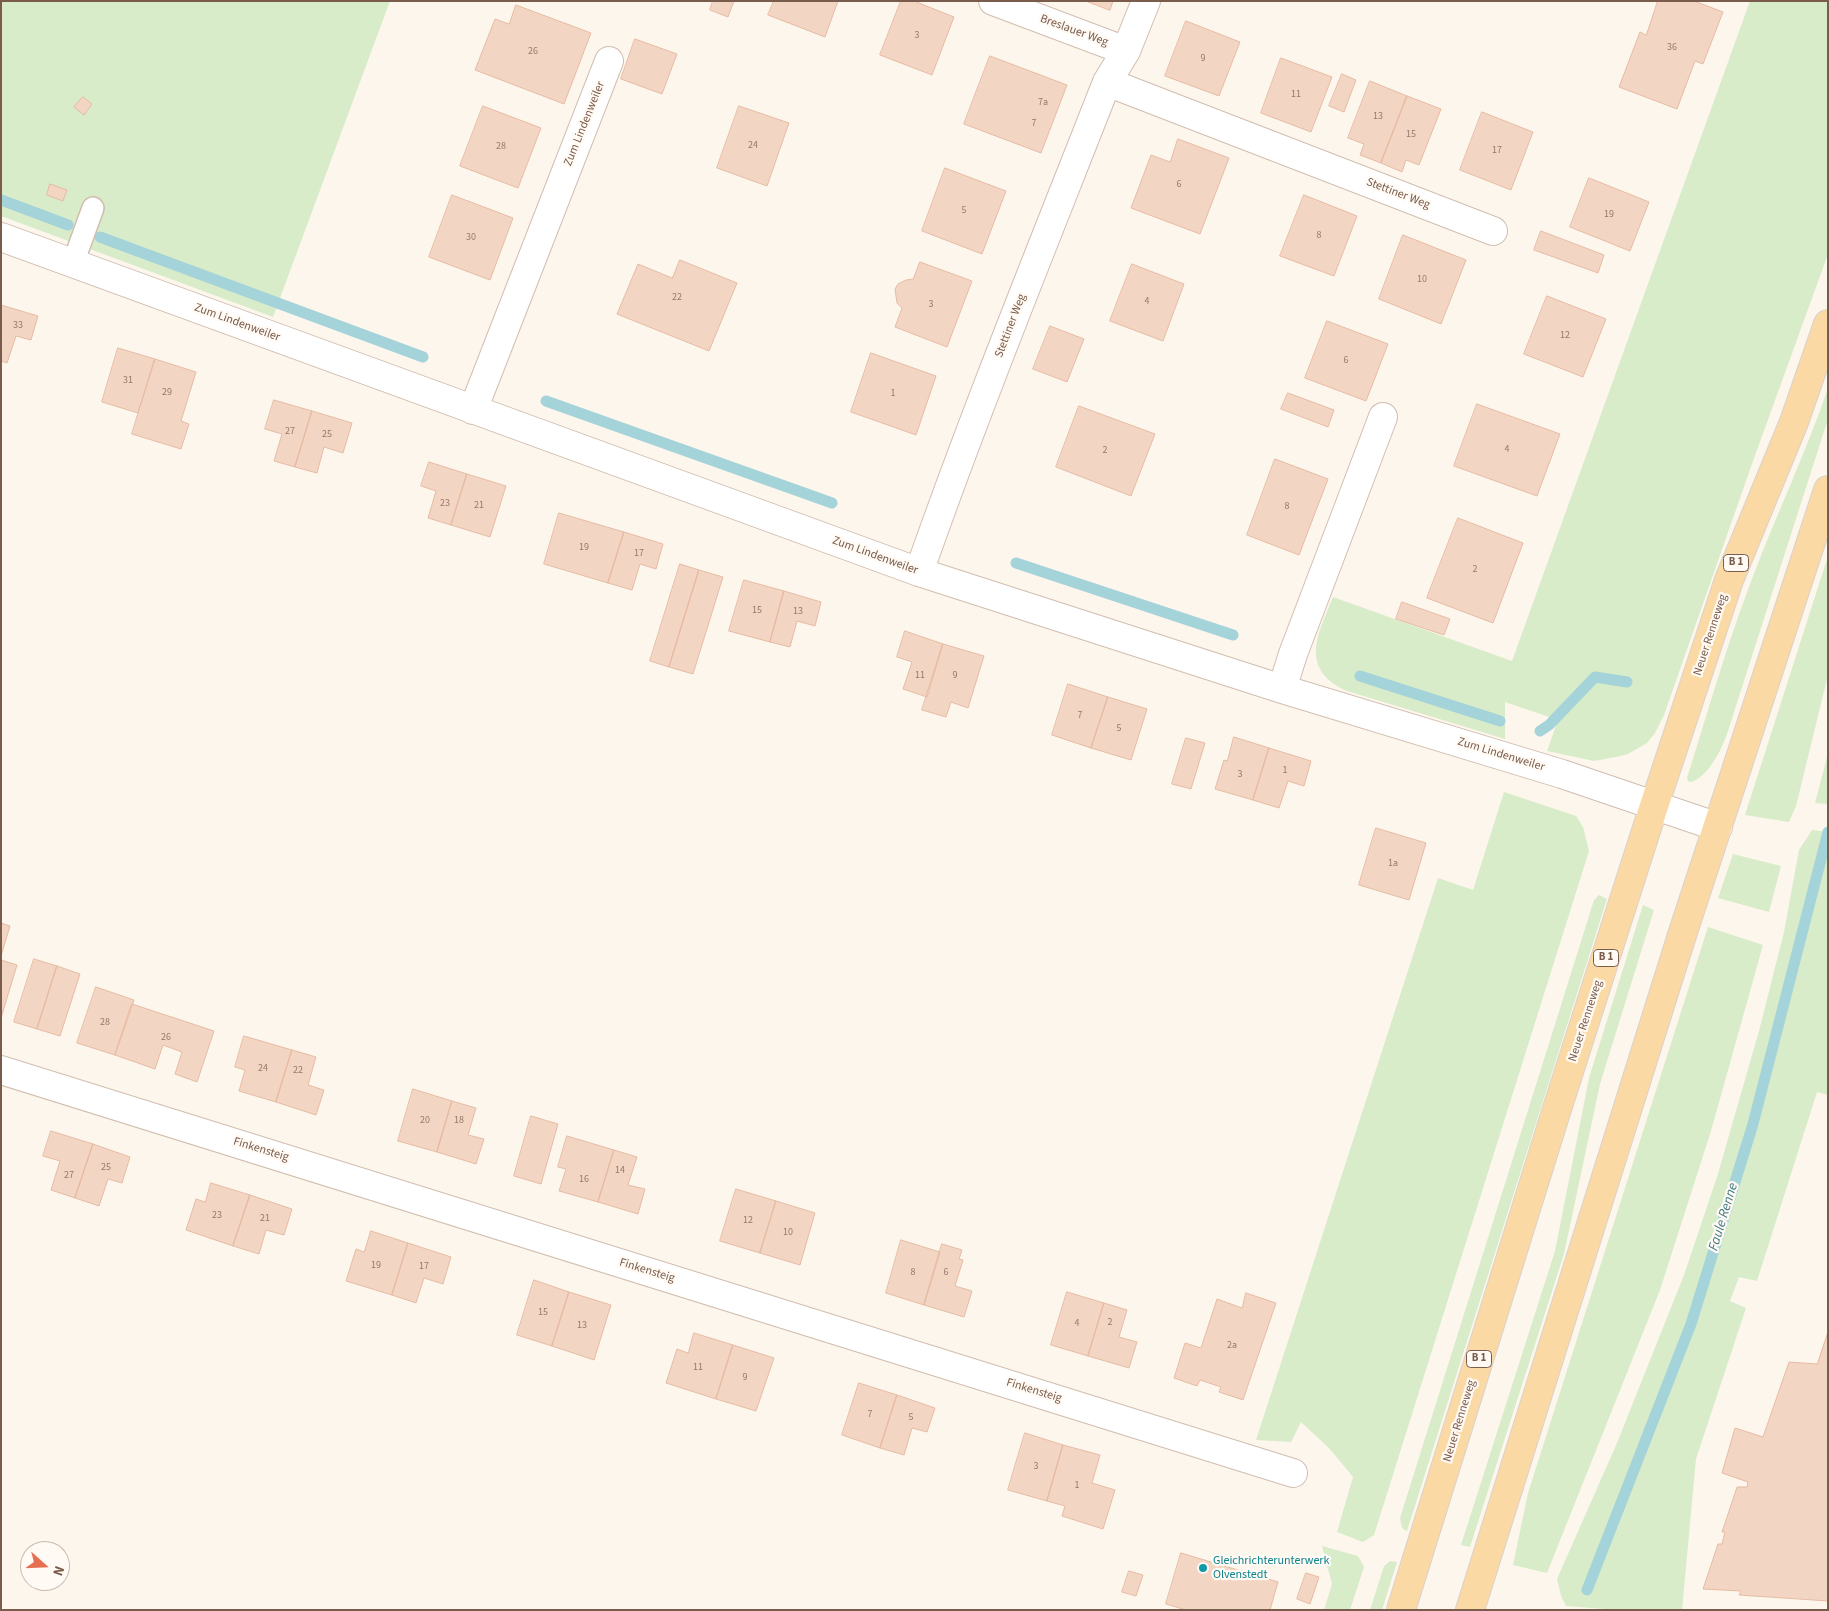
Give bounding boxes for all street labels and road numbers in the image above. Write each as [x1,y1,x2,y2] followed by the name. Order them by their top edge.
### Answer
[1038,12,1110,50] street label: Breslauer Weg
[561,79,609,169] street label: Zum Lindenweiler
[1364,175,1432,213] street label: Stettiner Weg
[992,292,1030,360] street label: Stettiner Weg
[192,301,282,345] street label: Zum Lindenweiler
[830,534,920,578] street label: Zum Lindenweiler
[1724,554,1748,572] road number: B 1
[1691,592,1731,678] street label: Neuer Renneweg
[1456,735,1546,775] street label: Zum Lindenweiler
[1594,950,1618,966] road number: B 1
[1566,978,1606,1064] street label: Neuer Renneweg
[231,1135,291,1165] street label: Finkensteig
[617,1256,677,1286] street label: Finkensteig
[1466,1350,1492,1368] road number: B 1
[1004,1376,1064,1406] street label: Finkensteig
[1441,1378,1479,1464] street label: Neuer Renneweg

